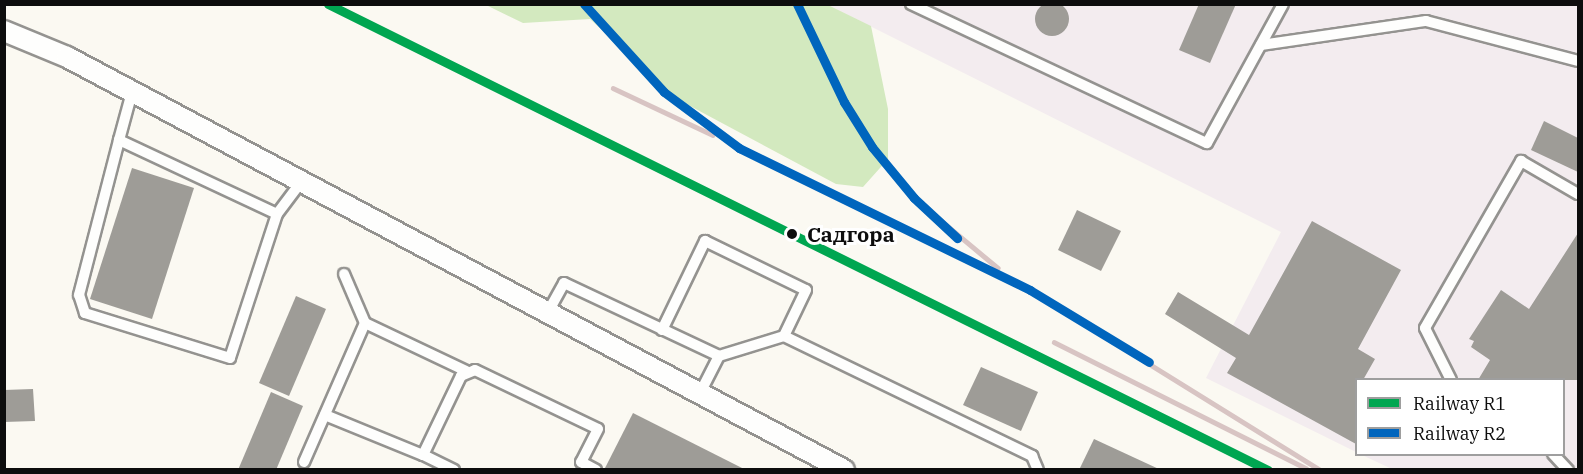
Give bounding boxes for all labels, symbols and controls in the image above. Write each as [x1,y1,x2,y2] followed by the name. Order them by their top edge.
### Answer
[807,221,895,247] place label: Садгора
[782,224,802,244] marker: Садгора
[1355,378,1565,456] legend
[1413,392,1506,415] text: Railway R1
[1413,422,1506,445] text: Railway R2

